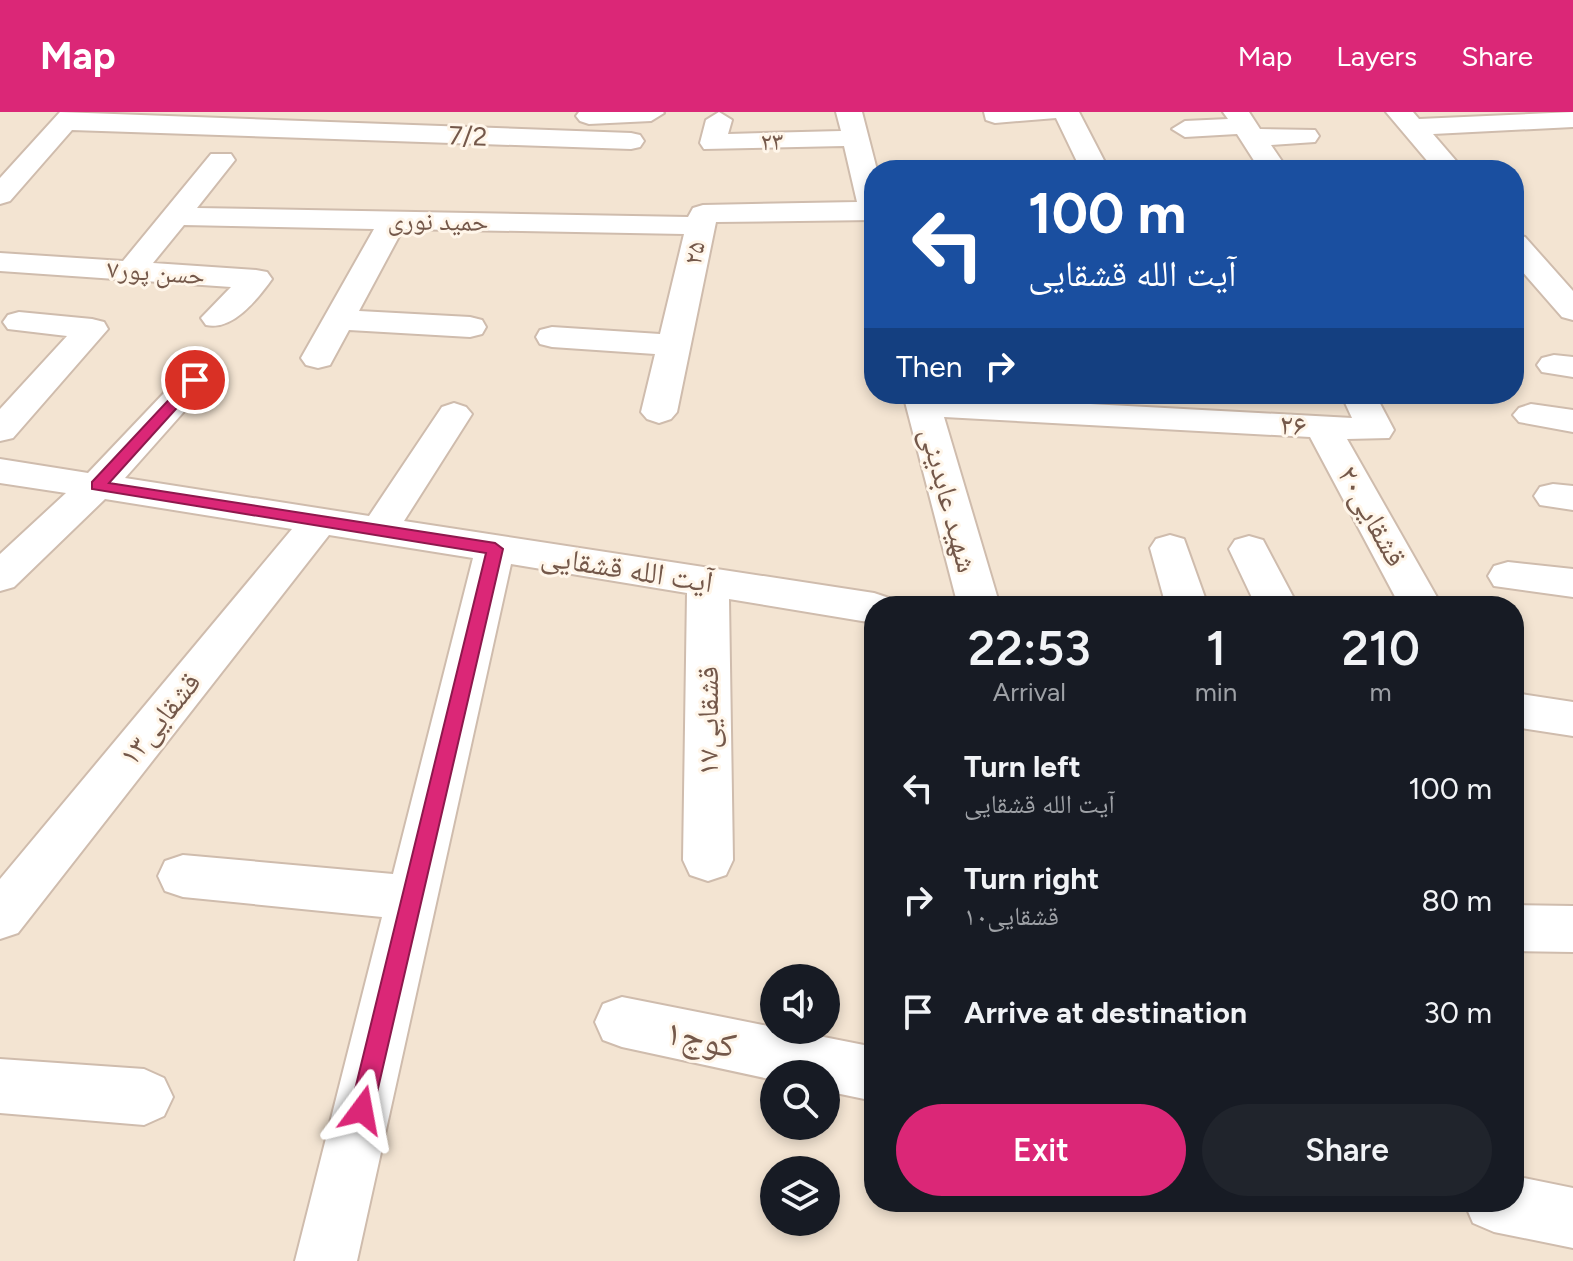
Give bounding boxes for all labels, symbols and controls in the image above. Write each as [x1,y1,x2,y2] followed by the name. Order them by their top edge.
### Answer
[40,33,116,79] text: Map
[1238,39,1292,73] text: Map
[1336,39,1417,73] text: Layers
[1461,39,1533,73] text: Share
[448,119,488,153] street label: 7/2
[760,125,784,157] street label: ۲۳
[1028,180,1186,247] text: 100 m
[896,192,1000,296] icon: left
[387,204,489,238] street label: حمید نوری
[676,238,712,268] street label: ۲۵
[1028,252,1237,295] text: آیت الله قشقایی
[106,253,206,292] street label: حسن پور۷
[978,344,1022,388] icon: right
[161,346,229,414] pin
[896,348,962,385] text: Then
[173,358,217,402] icon: arrive
[1279,405,1307,444] street label: ۲۶
[912,423,987,576] street label: شهید عابدینی
[1330,459,1415,573] street label: ۲۰قشقایی
[538,537,717,601] street label: آیت الله قشقایی
[968,619,1091,677] text: 22:53
[1206,619,1226,677] text: 1
[1341,619,1420,677] text: 210
[111,664,208,773] street label: قشقایی۱۳
[689,666,726,776] street label: ۱۷قشقایی
[993,676,1066,708] text: Arrival
[1195,676,1237,708] text: min
[1370,676,1392,708] text: m
[964,748,1081,785] text: Turn left
[896,766,940,810] icon: left
[1408,770,1492,807] text: 100 m
[964,788,1115,820] text: آیت الله قشقایی
[964,860,1099,897] text: Turn right
[896,878,940,922] icon: right
[1421,882,1492,919] text: 80 m
[964,900,1059,932] text: ۱۰قشقایی
[760,964,840,1236] map controls
[760,964,840,1044] button: sound
[896,990,940,1034] icon: arrive
[964,994,1247,1031] text: Arrive at destination
[1424,994,1492,1031] text: 30 m
[662,1010,740,1068] street label: کوچ۱
[760,1060,840,1140] button: search
[320,1068,404,1152] position arrow
[896,1104,1186,1196] button: Exit
[1202,1104,1492,1196] button: Share
[760,1156,840,1236] button: layers

